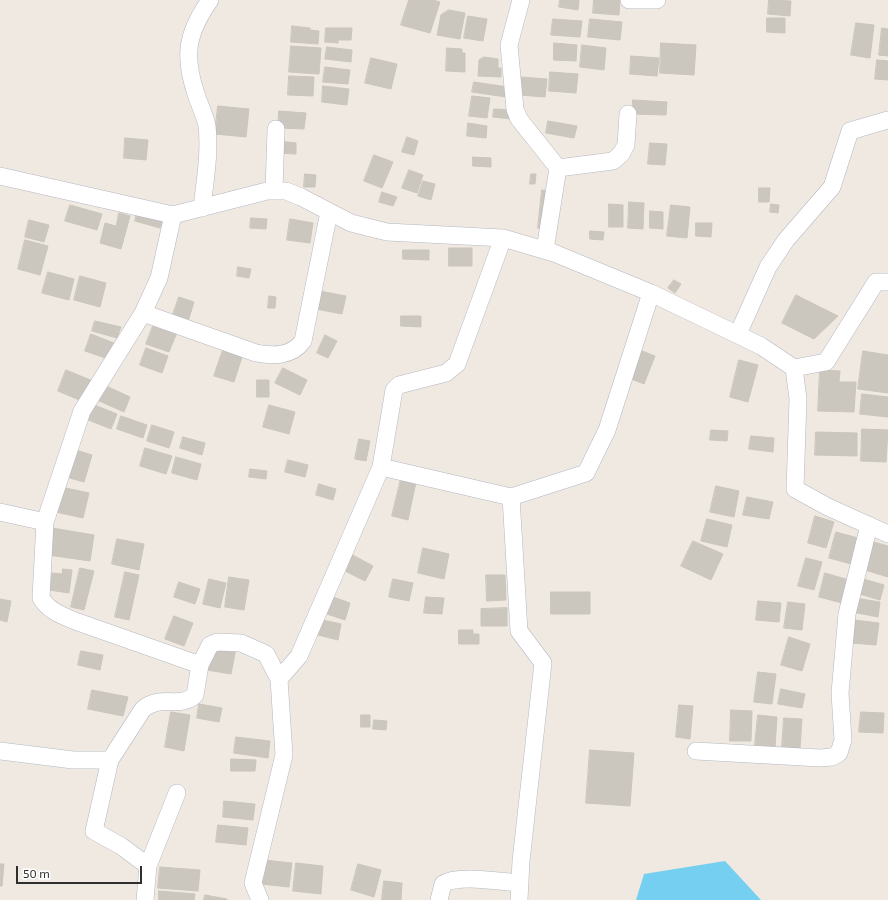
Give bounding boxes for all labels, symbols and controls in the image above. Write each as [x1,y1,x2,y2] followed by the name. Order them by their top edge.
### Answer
[18,858,144,884] scale bar
[23,866,50,880] text: 50 m

